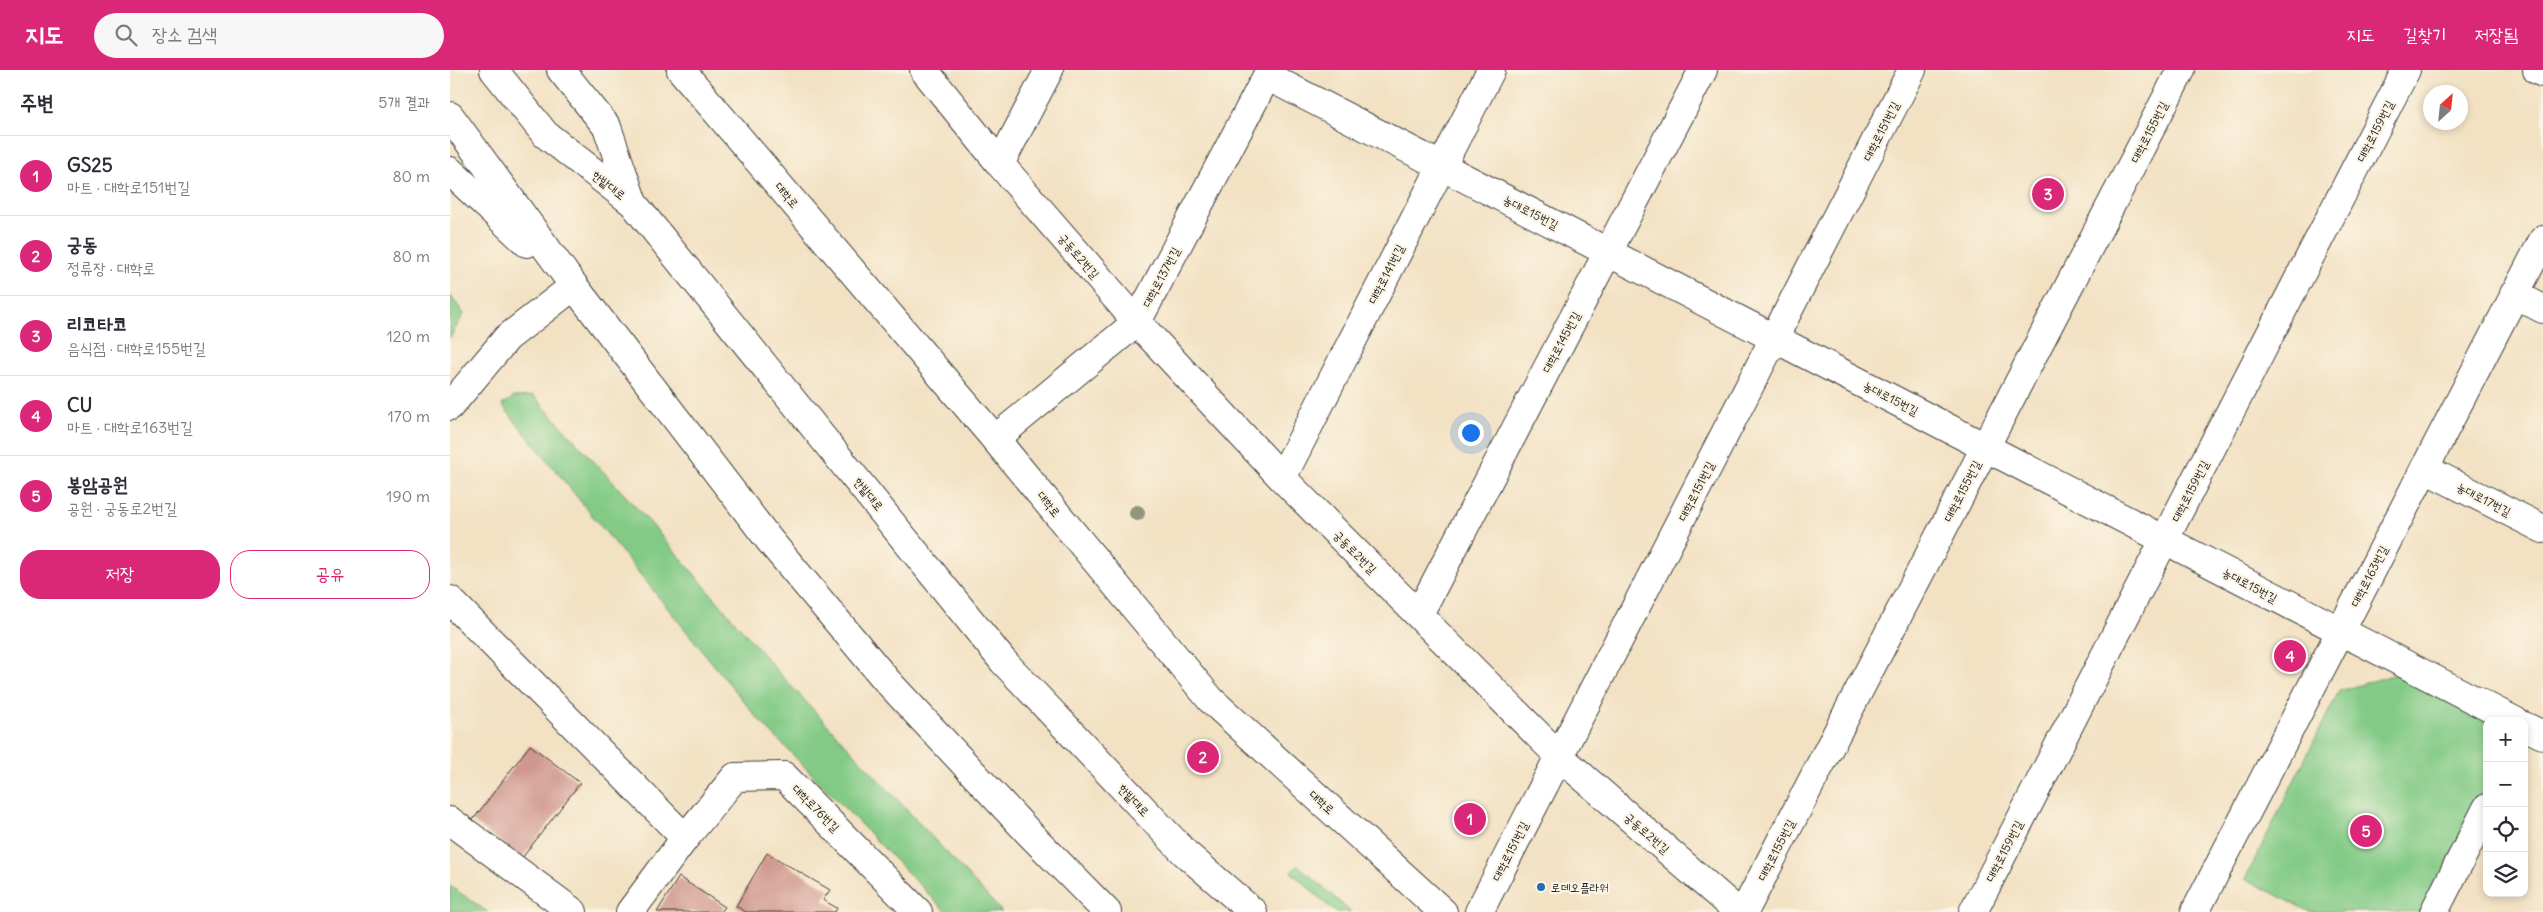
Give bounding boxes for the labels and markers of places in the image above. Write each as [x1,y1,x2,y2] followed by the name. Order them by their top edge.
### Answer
[2032,175,2064,213] pin: 3
[2274,637,2306,675] pin: 4
[1187,738,1219,776] pin: 2
[1454,800,1486,838] pin: 1
[2350,812,2382,850] pin: 5
[1551,880,1609,895] place label: 로데오플라워
[1535,881,1547,893] marker: 로데오플라워

